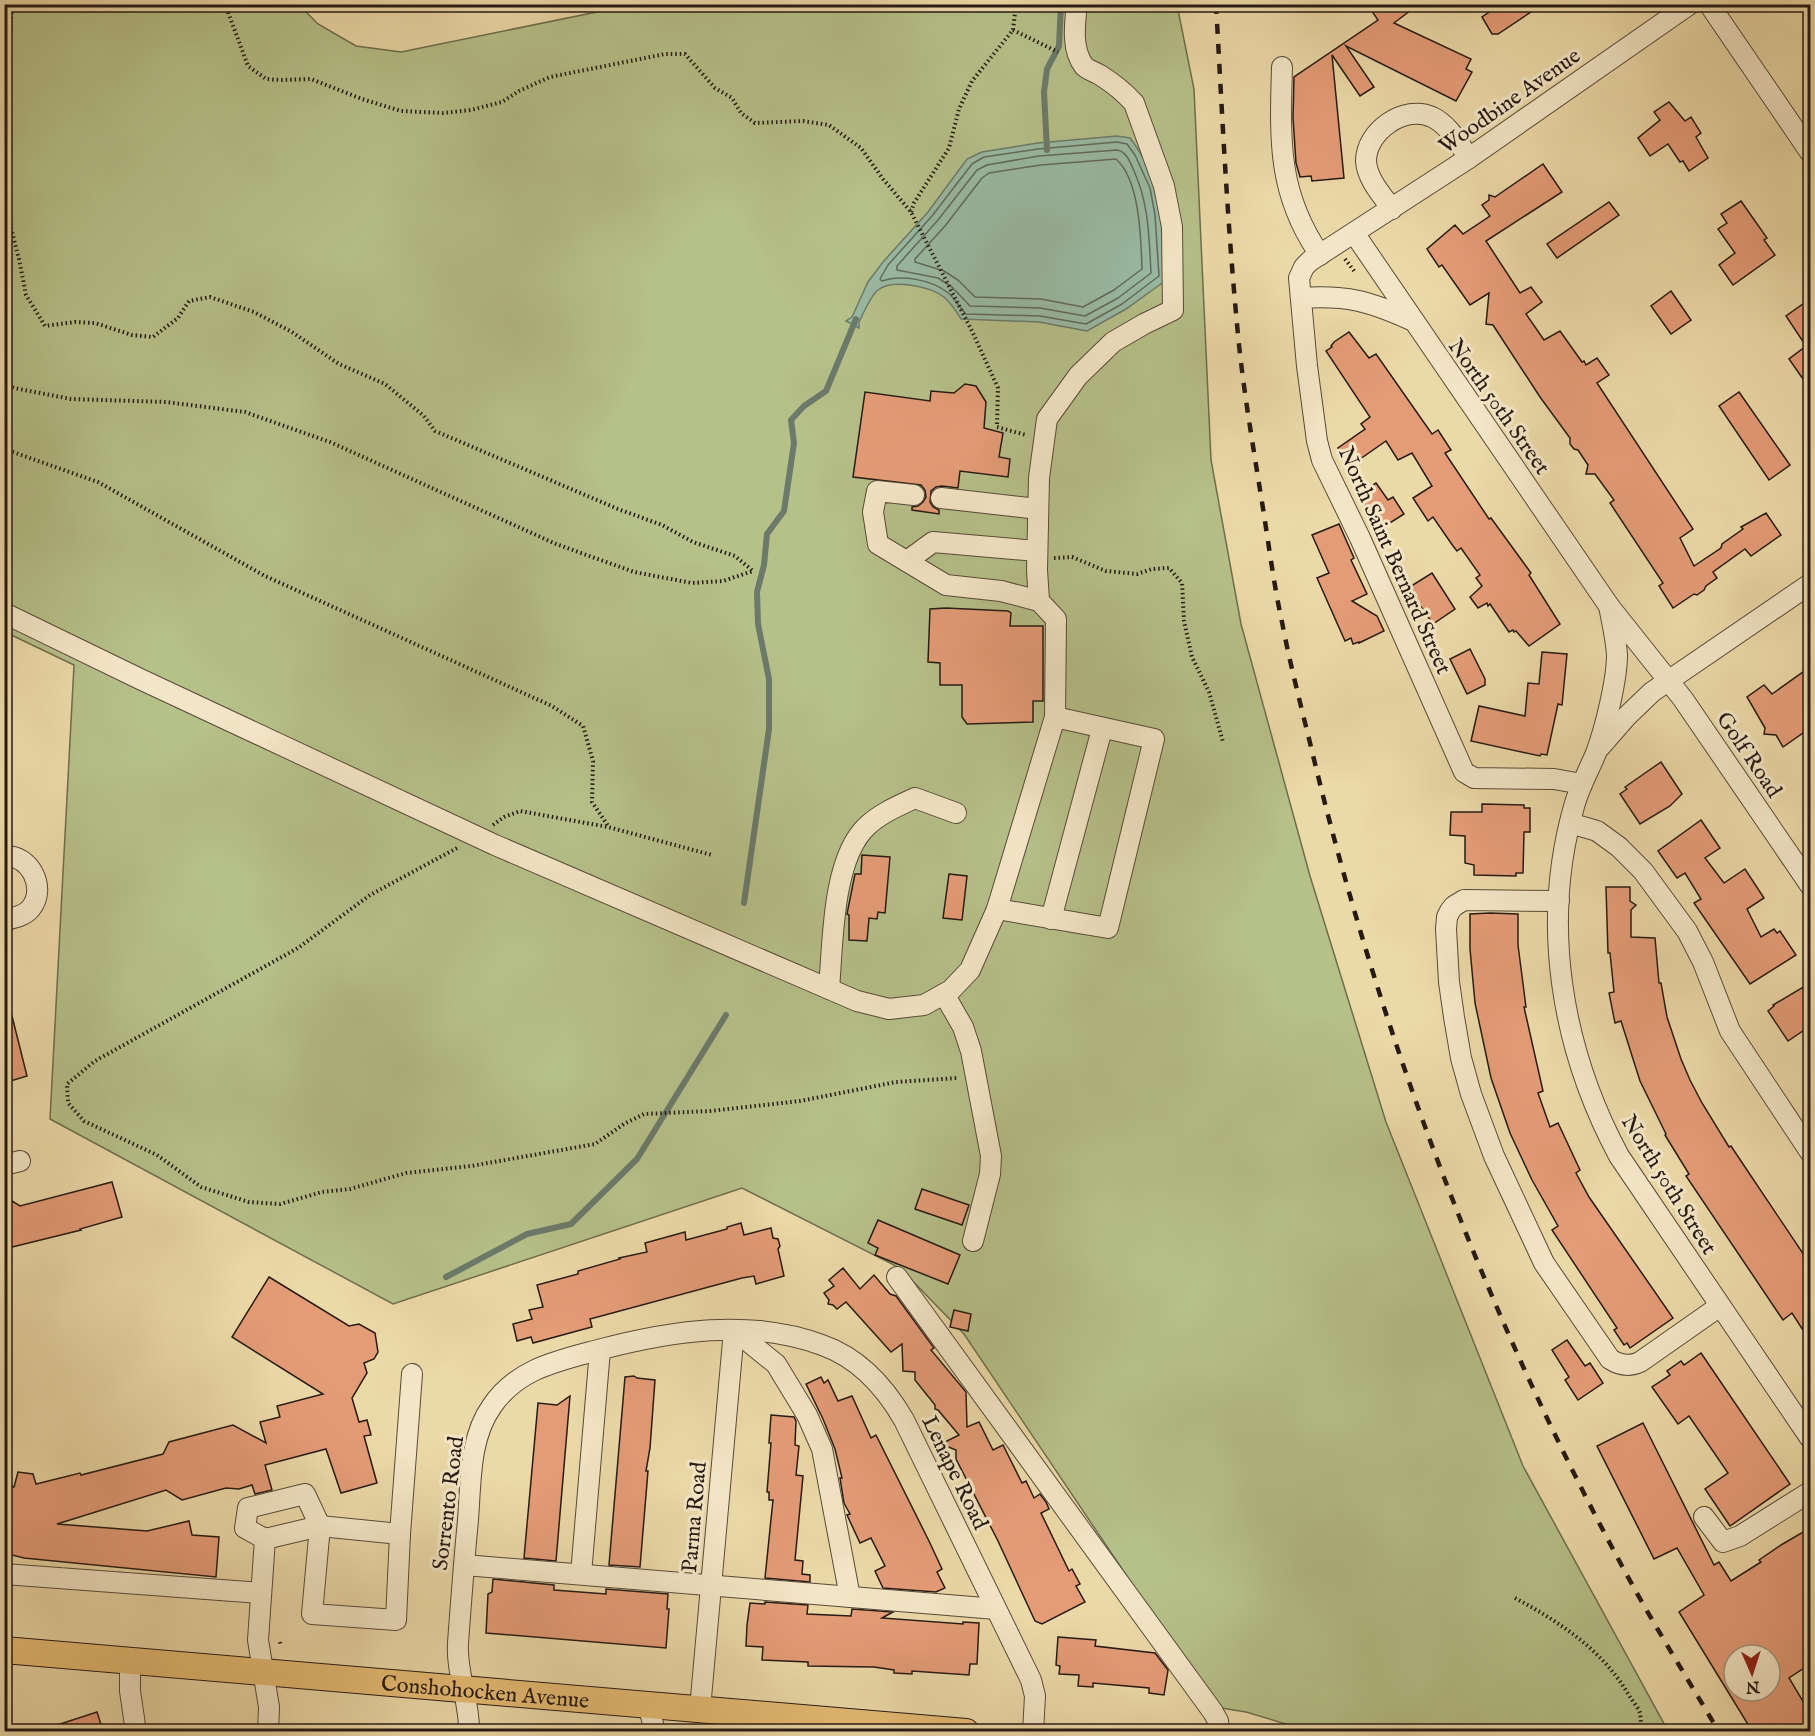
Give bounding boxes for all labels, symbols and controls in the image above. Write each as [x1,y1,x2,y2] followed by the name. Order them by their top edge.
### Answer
[1434,42,1586,161] street label: Woodbine Avenue
[1441,334,1556,481] street label: North 50th Street
[1331,443,1457,679] street label: North Saint Bernard Street
[1709,707,1787,804] street label: Golf Road
[1614,1110,1723,1261] street label: North 50th Street
[915,1411,994,1535] street label: Lenape Road
[427,1434,471,1572] street label: Sorrento Road
[676,1460,714,1574] street label: Parma Road
[1722,1643,1782,1703] north arrow
[380,1670,590,1716] street label: Conshohocken Avenue
[1745,1676,1761,1696] text: N

